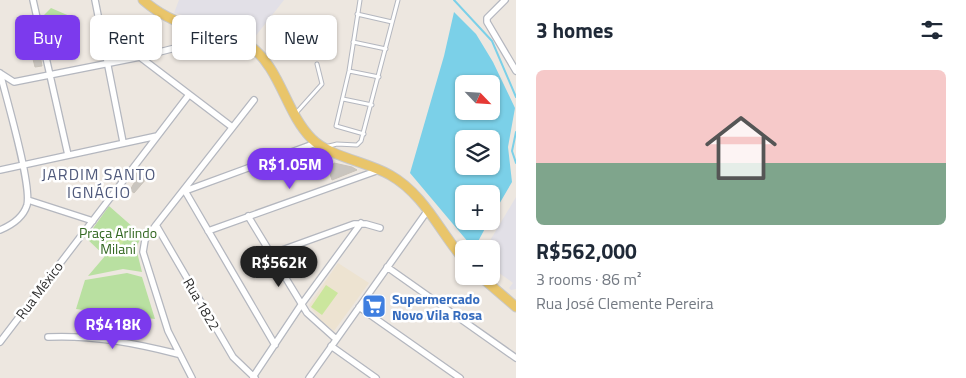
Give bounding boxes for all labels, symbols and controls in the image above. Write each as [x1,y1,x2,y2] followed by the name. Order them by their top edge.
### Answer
[536,14,613,46] text: 3 homes
[15,15,80,60] chip: Buy
[90,15,162,60] chip: Rent
[172,15,256,60] chip: Filters
[266,15,337,60] chip: New
[918,16,946,44] icon: filters
[455,75,500,120] north arrow
[455,75,500,285] map controls
[696,103,786,193] icon: home
[455,130,500,175] button: layers
[244,148,336,190] pin: R$1.05M
[258,152,322,176] text: R$1.05M
[42,162,156,204] district label: JARDIM SANTO IGNÁCIO
[455,185,500,230] button: +
[79,222,157,259] park label: Praça Arlindo Milani
[536,235,637,267] text: R$562,000
[455,240,500,285] button: −
[238,246,320,288] pin: R$562K
[251,250,307,274] text: R$562K
[10,257,68,323] street label: Rua México
[536,267,641,291] text: 3 rooms · 86 m²
[179,274,225,334] street label: Rua 1822
[392,288,482,325] place label: Supermercado Novo Vila Rosa
[536,291,714,315] text: Rua José Clemente Pereira
[361,293,387,319] supermarket icon: Supermercado Novo Vila Rosa
[72,308,154,350] pin: R$418K
[85,312,141,336] text: R$418K

